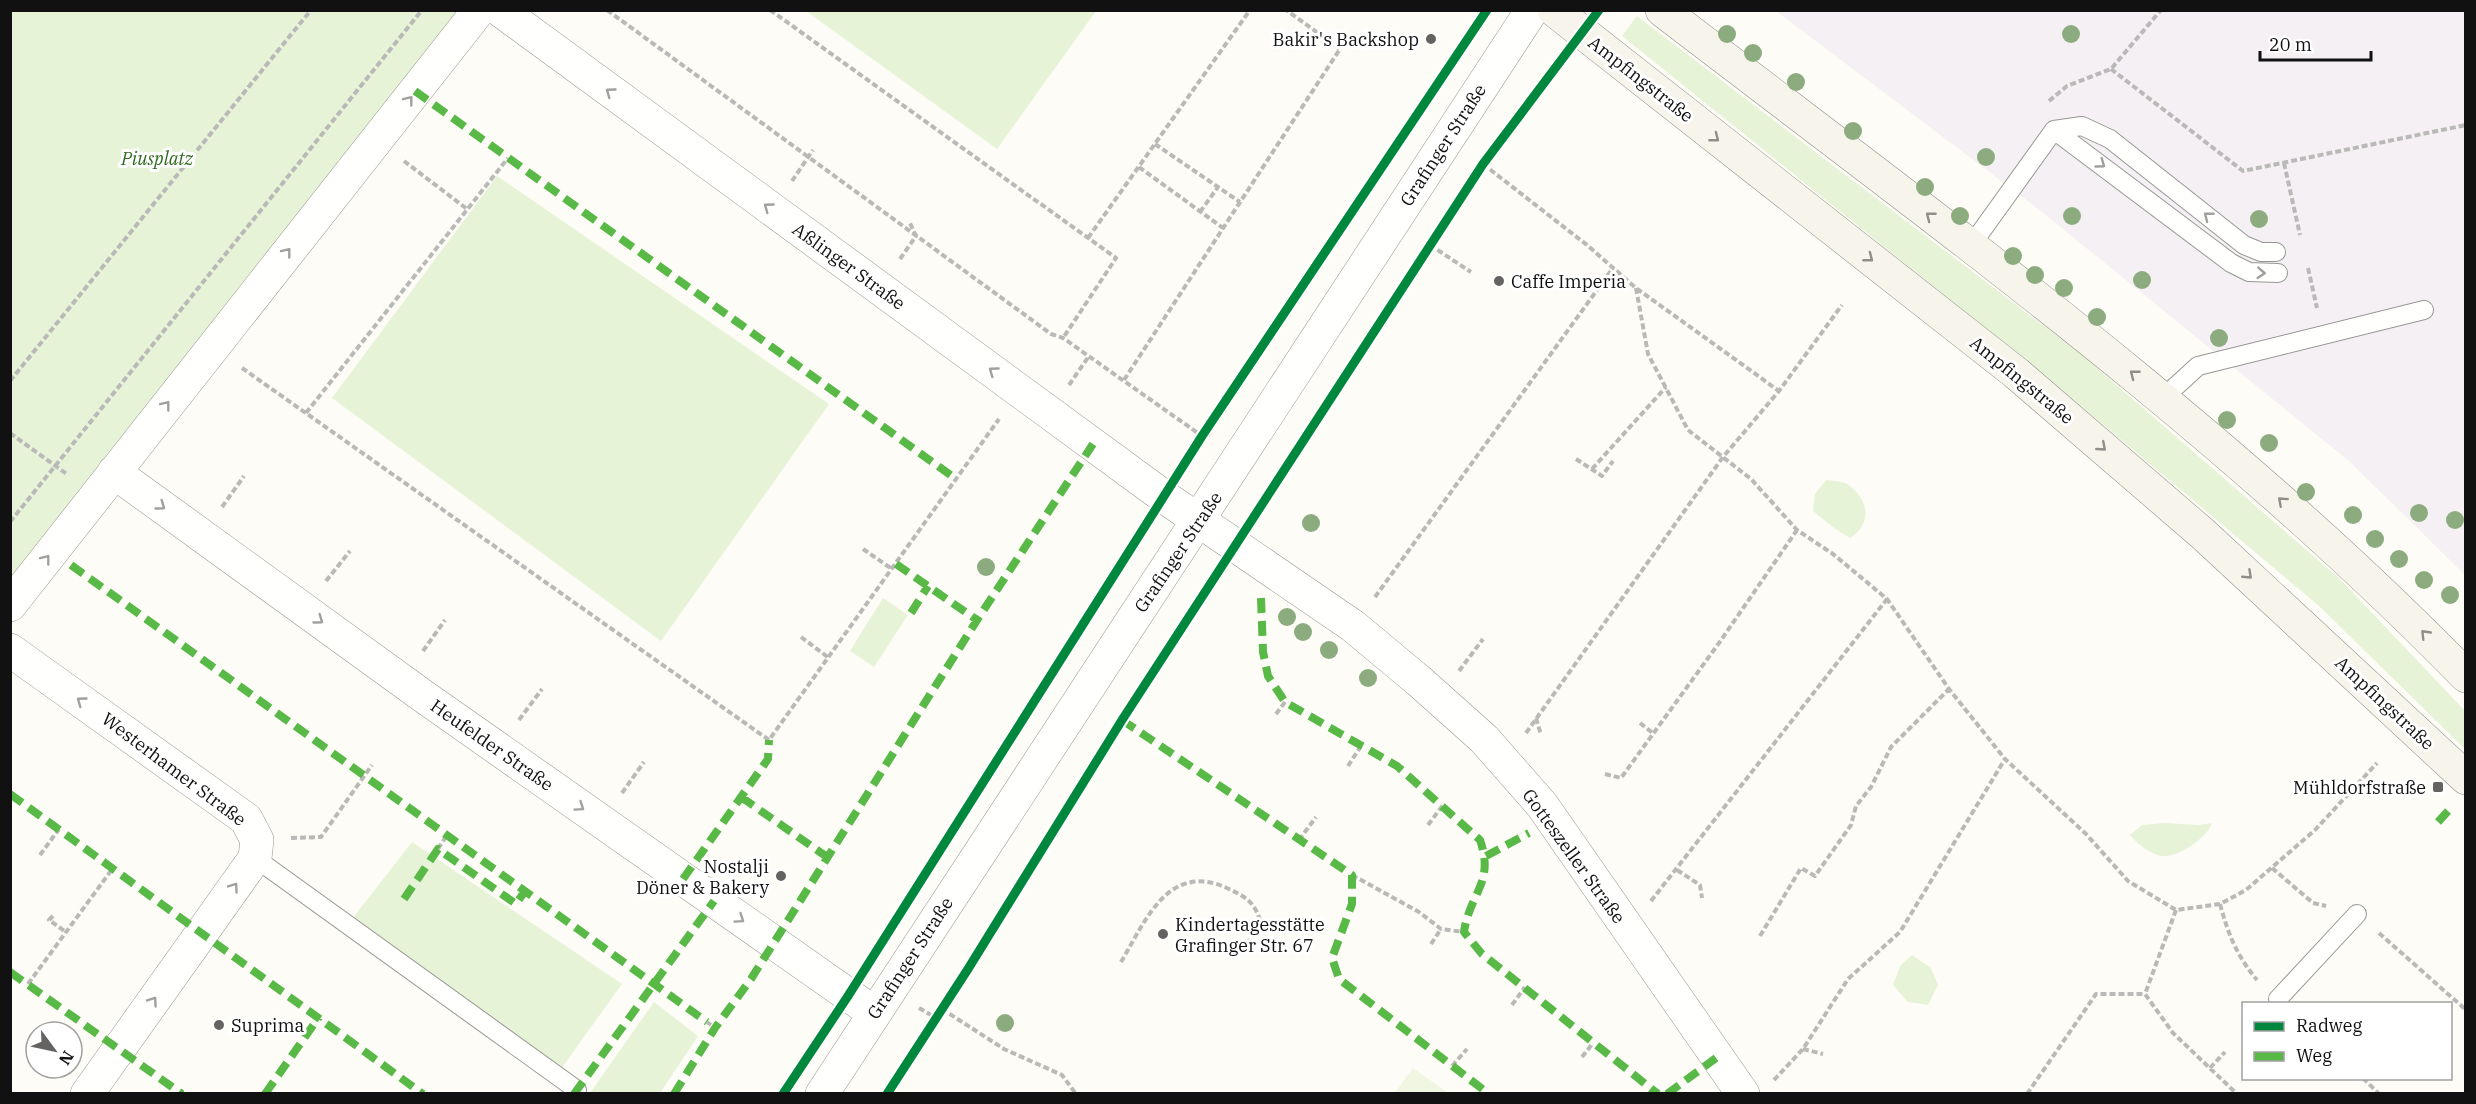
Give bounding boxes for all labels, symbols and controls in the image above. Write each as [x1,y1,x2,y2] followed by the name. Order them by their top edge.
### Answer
[2260,24,2371,62] scale bar
[1272,28,1419,51] place label: Bakir's Backshop
[1584,31,1698,127] street label: Ampfingstraße
[1424,32,1438,46] marker: Bakir's Backshop
[2269,33,2312,56] text: 20 m
[1395,80,1491,210] street label: Grafinger Straße
[606,88,617,99] one-way arrow
[401,95,412,106] one-way arrow
[1709,130,1720,141] one-way arrow
[120,147,194,170] park label: Piusplatz
[2095,157,2106,168] one-way arrow
[763,203,774,214] one-way arrow
[1926,212,1937,223] one-way arrow
[2203,212,2214,223] one-way arrow
[788,217,910,315] street label: Aßlinger Straße
[280,248,291,259] one-way arrow
[1862,250,1873,261] one-way arrow
[2257,266,2266,279] one-way arrow
[1511,270,1626,293] place label: Caffe Imperia
[1492,274,1506,288] marker: Caffe Imperia
[1965,331,2079,429] street label: Ampfingstraße
[989,368,1000,379] one-way arrow
[2130,370,2141,381] one-way arrow
[159,401,170,412] one-way arrow
[2095,440,2106,451] one-way arrow
[1129,487,1227,617] street label: Grafinger Straße
[2278,497,2289,508] one-way arrow
[154,499,165,510] one-way arrow
[39,555,50,566] one-way arrow
[2242,568,2252,579] one-way arrow
[312,613,323,624] one-way arrow
[2421,631,2432,642] one-way arrow
[2331,651,2439,755] street label: Ampfingstraße
[426,694,558,796] street label: Heufelder Straße
[77,697,88,708] one-way arrow
[97,707,251,831] street label: Westerhamer Straße
[2293,776,2426,799] place label: Mühldorfstraße
[2431,780,2445,794] marker: Mühldorfstraße
[1517,784,1631,928] street label: Gotteszeller Straße
[574,800,585,811] one-way arrow
[636,855,769,899] place label: Nostalji Döner & Bakery
[774,869,788,883] marker: Nostalji Döner & Bakery
[227,883,238,894] one-way arrow
[862,893,958,1023] street label: Grafinger Straße
[733,912,744,923] one-way arrow
[1175,913,1325,957] place label: Kindertagesstätte Grafinger Str. 67
[1156,927,1170,941] marker: Kindertagesstätte Grafinger Str. 67
[146,997,157,1008] one-way arrow
[2242,1002,2452,1080] legend
[231,1014,305,1037] place label: Suprima
[2296,1014,2362,1037] text: Radweg
[212,1018,226,1032] marker: Suprima
[24,1020,84,1080] north arrow
[2296,1044,2332,1067] text: Weg
[55,1047,78,1069] text: N

